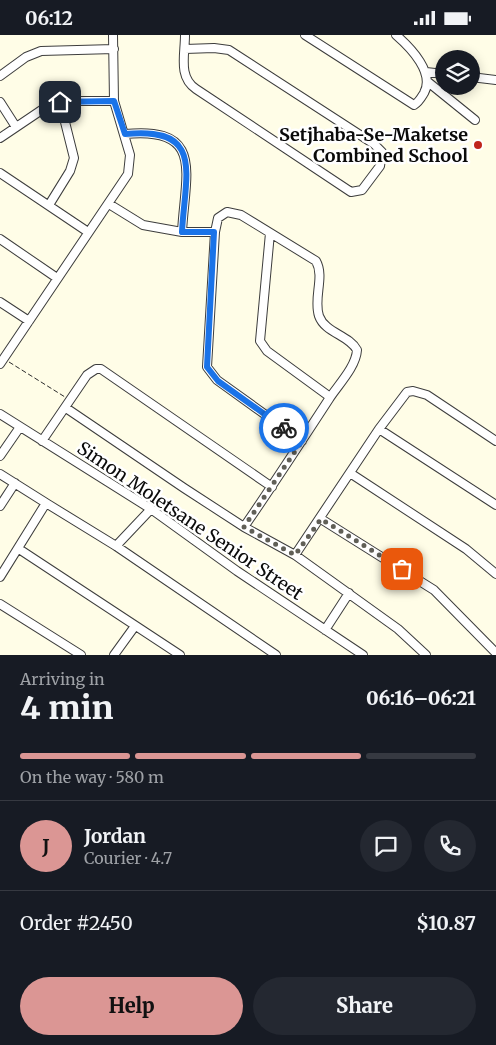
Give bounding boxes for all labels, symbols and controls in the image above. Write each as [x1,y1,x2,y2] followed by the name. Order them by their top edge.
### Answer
[25,6,73,30] text: 06:12
[435,50,480,95] map controls
[435,50,480,95] button: layers
[39,81,81,123] pin
[46,88,74,116] icon: home
[279,123,468,167] place label: Setjhaba-Se-Maketse Combined School
[472,139,484,151] marker: Setjhaba-Se-Maketse Combined School
[259,403,309,453] courier
[270,414,298,442] icon: bike
[73,436,308,605] street label: Simon Moletsane Senior Street
[381,548,423,590] pin
[388,555,416,583] icon: bag
[20,669,105,689] text: Arriving in
[366,686,476,710] text: 06:16–06:21
[20,688,113,728] text: 4 min
[20,767,164,787] text: On the way · 580 m
[360,820,412,872] button: chat
[424,820,476,872] button: phone
[84,824,146,848] text: Jordan
[42,834,50,858] text: J
[84,848,172,868] text: Courier · 4.7
[20,911,133,935] text: Order #2450
[416,911,476,935] text: $10.87
[20,977,243,1035] button: Help
[253,977,476,1035] button: Share

